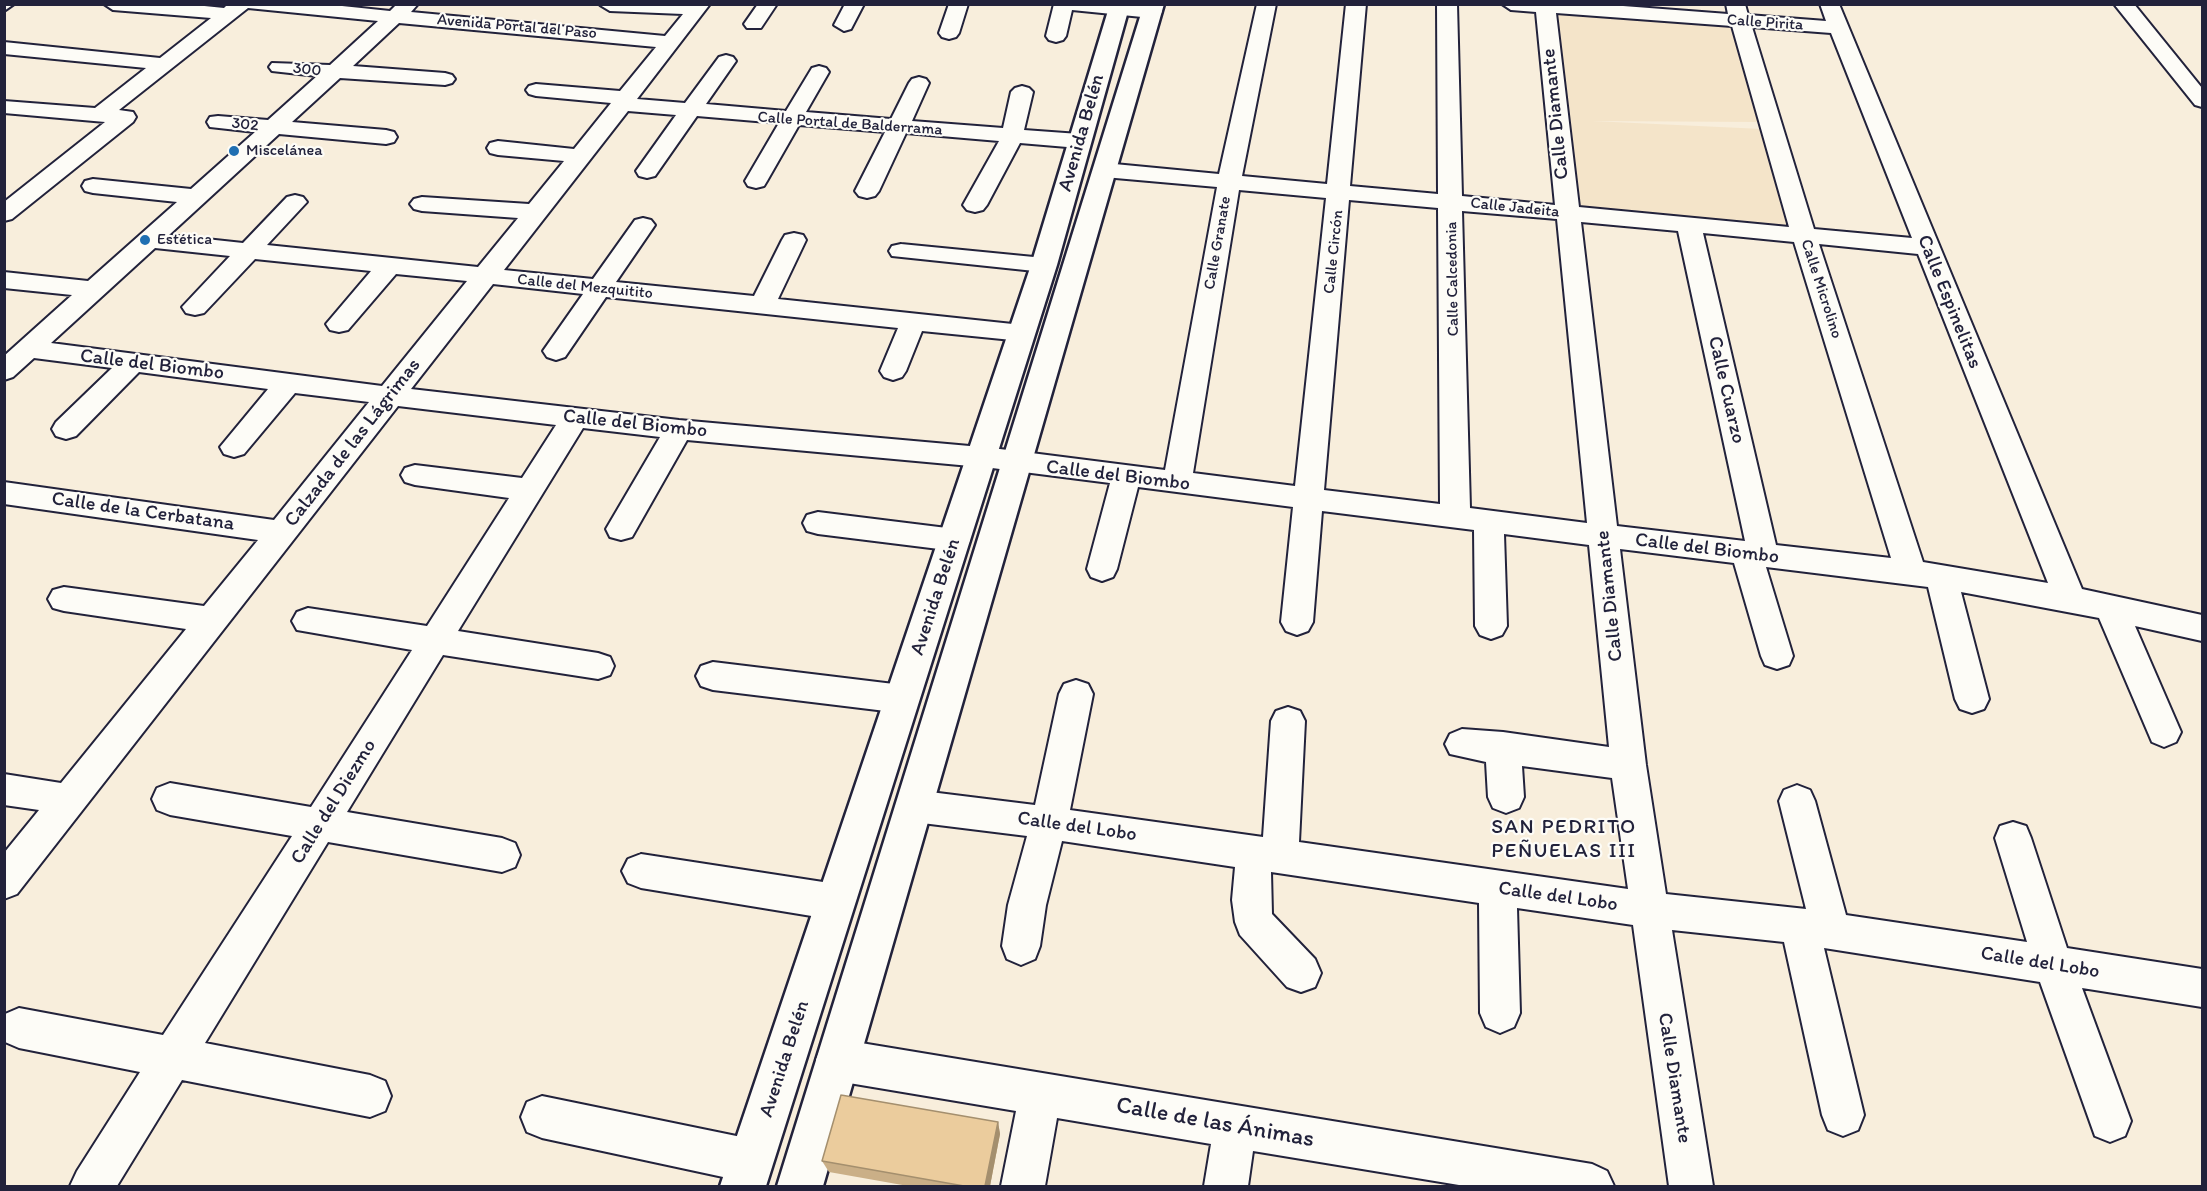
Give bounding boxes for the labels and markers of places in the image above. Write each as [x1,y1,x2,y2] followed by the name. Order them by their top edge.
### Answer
[246,141,323,161] place label: Miscelánea
[227,144,241,158] marker: Miscelánea
[157,230,212,250] place label: Estética
[138,233,152,247] marker: Estética

